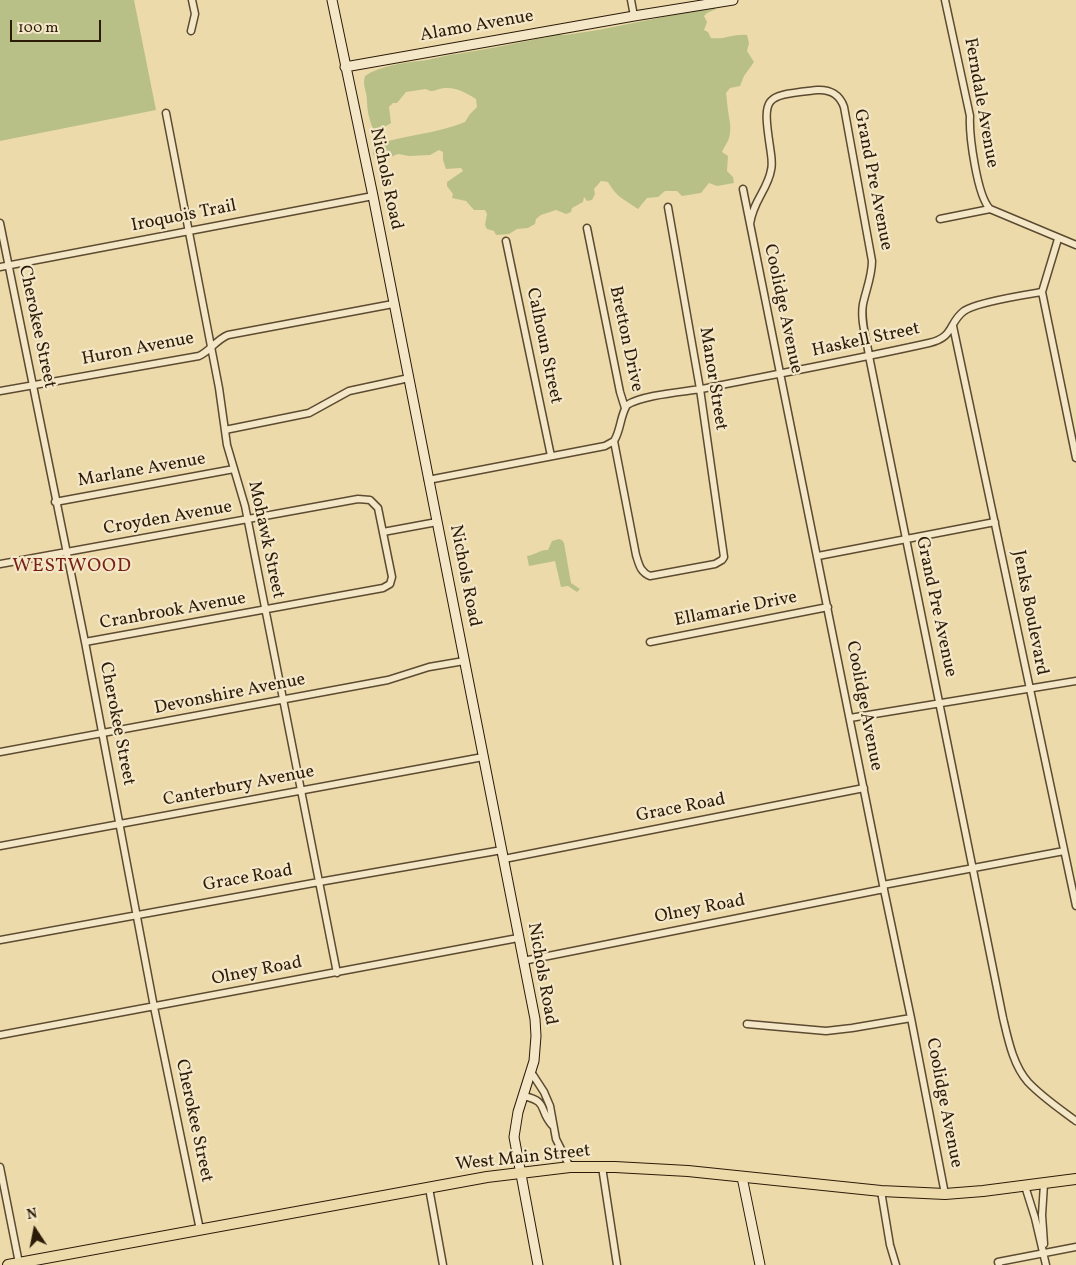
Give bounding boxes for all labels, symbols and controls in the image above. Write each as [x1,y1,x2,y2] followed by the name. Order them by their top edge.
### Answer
[418,6,536,48] street label: Alamo Avenue
[12,10,104,42] scale bar
[18,18,58,39] text: 100 m
[958,36,1002,170] street label: Ferndale Avenue
[848,108,896,252] street label: Grand Pre Avenue
[364,126,406,232] street label: Nichols Road
[129,196,239,238] street label: Iroquois Trail
[758,242,806,376] street label: Coolidge Avenue
[12,263,60,391] street label: Cherokee Street
[603,284,647,394] street label: Bretton Drive
[520,286,566,406] street label: Calhoun Street
[810,319,922,363] street label: Haskell Street
[693,326,731,432] street label: Manor Street
[80,329,196,371] street label: Huron Avenue
[76,449,208,493] street label: Marlane Avenue
[242,479,288,601] street label: Mohawk Street
[102,497,234,541] street label: Croyden Avenue
[443,523,485,629] street label: Nichols Road
[910,535,960,679] street label: Grand Pre Avenue
[1006,549,1052,677] street label: Jenks Boulevard
[11,557,133,579] district label: WESTWOOD
[673,588,799,632] street label: Ellamarie Drive
[98,589,248,635] street label: Cranbrook Avenue
[840,639,886,773] street label: Coolidge Avenue
[93,660,139,788] street label: Cherokee Street
[153,670,307,720] street label: Devonshire Avenue
[162,762,316,812] street label: Canterbury Avenue
[635,790,727,828] street label: Grace Road
[202,861,294,897] street label: Grace Road
[653,891,747,929] street label: Olney Road
[521,921,561,1027] street label: Nichols Road
[210,953,304,991] street label: Olney Road
[920,1036,966,1170] street label: Coolidge Avenue
[169,1057,217,1185] street label: Cherokee Street
[455,1141,591,1177] street label: West Main Street
[25,1204,39,1225] text: N
[10,1205,60,1255] north arrow

